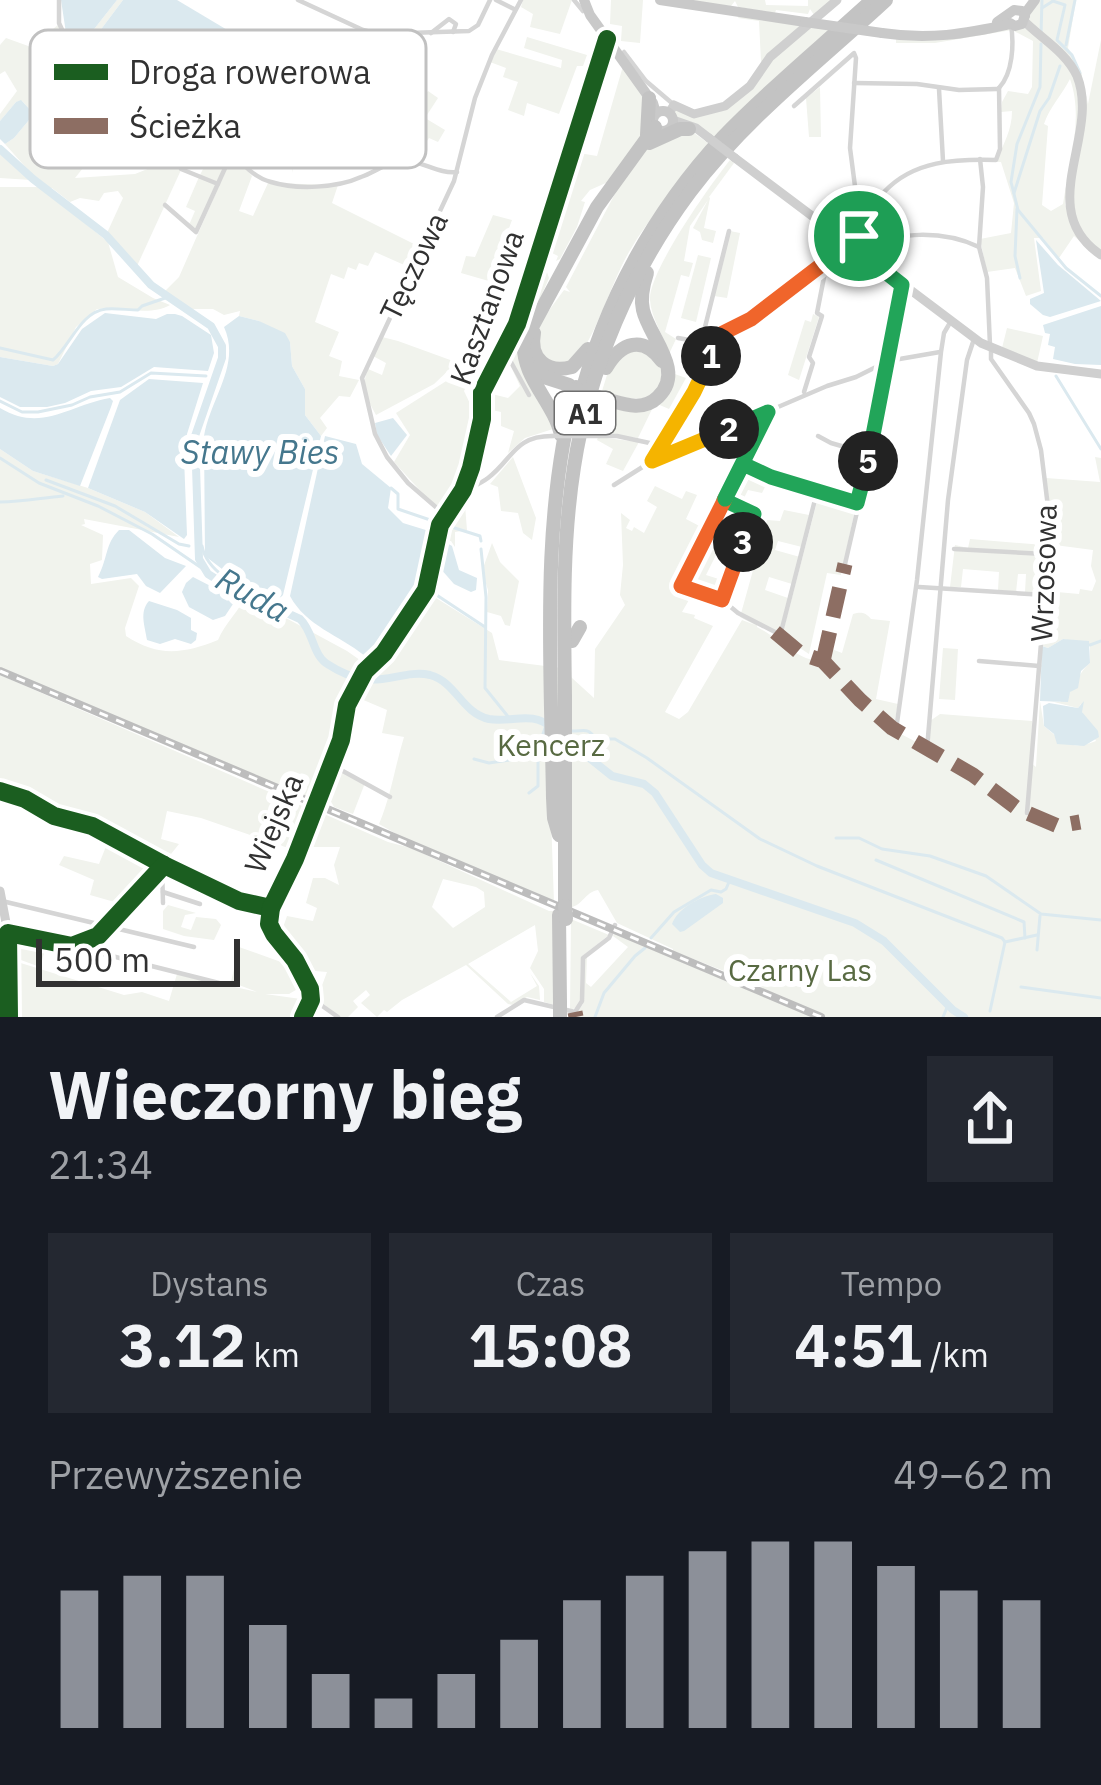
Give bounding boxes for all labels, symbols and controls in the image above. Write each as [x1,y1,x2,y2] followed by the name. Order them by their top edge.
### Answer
[30,30,426,168] legend
[129,50,371,93] text: Droga rowerowa
[129,104,241,147] text: Ścieżka
[808,185,910,287] pin
[826,203,892,269] icon: arrive
[370,205,456,327] street label: Tęczowa
[440,224,532,390] street label: Kasztanowa
[681,326,741,386] pin: 1
[701,334,721,377] text: 1
[555,392,615,434] road number: A1
[699,399,759,459] pin: 2
[719,407,739,450] text: 2
[181,430,339,473] water label: Stawy Bies
[838,431,898,491] pin: 5
[858,439,878,482] text: 5
[1021,503,1065,643] street label: Wrzosowa
[713,512,773,572] pin: 3
[733,520,753,563] text: 3
[209,557,297,631] water label: Ruda
[497,725,605,764] park label: Kencerz
[235,767,311,879] street label: Wiejska
[36,933,240,986] scale bar
[54,938,150,981] text: 500 m
[728,950,872,989] park label: Czarny Las
[48,1051,522,1137] text: Wieczorny bieg
[927,1056,1053,1182] button: share
[48,1139,153,1190] text: 21:34
[150,1262,269,1305] text: Dystans
[516,1262,585,1305] text: Czas
[841,1262,942,1305] text: Tempo
[119,1305,246,1384] text: 3.12
[469,1305,632,1384] text: 15:08
[794,1305,922,1384] text: 4:51
[246,1333,300,1376] text: km
[922,1333,989,1376] text: /km
[48,1449,303,1500] text: Przewyższenie
[893,1449,1053,1500] text: 49–62 m

